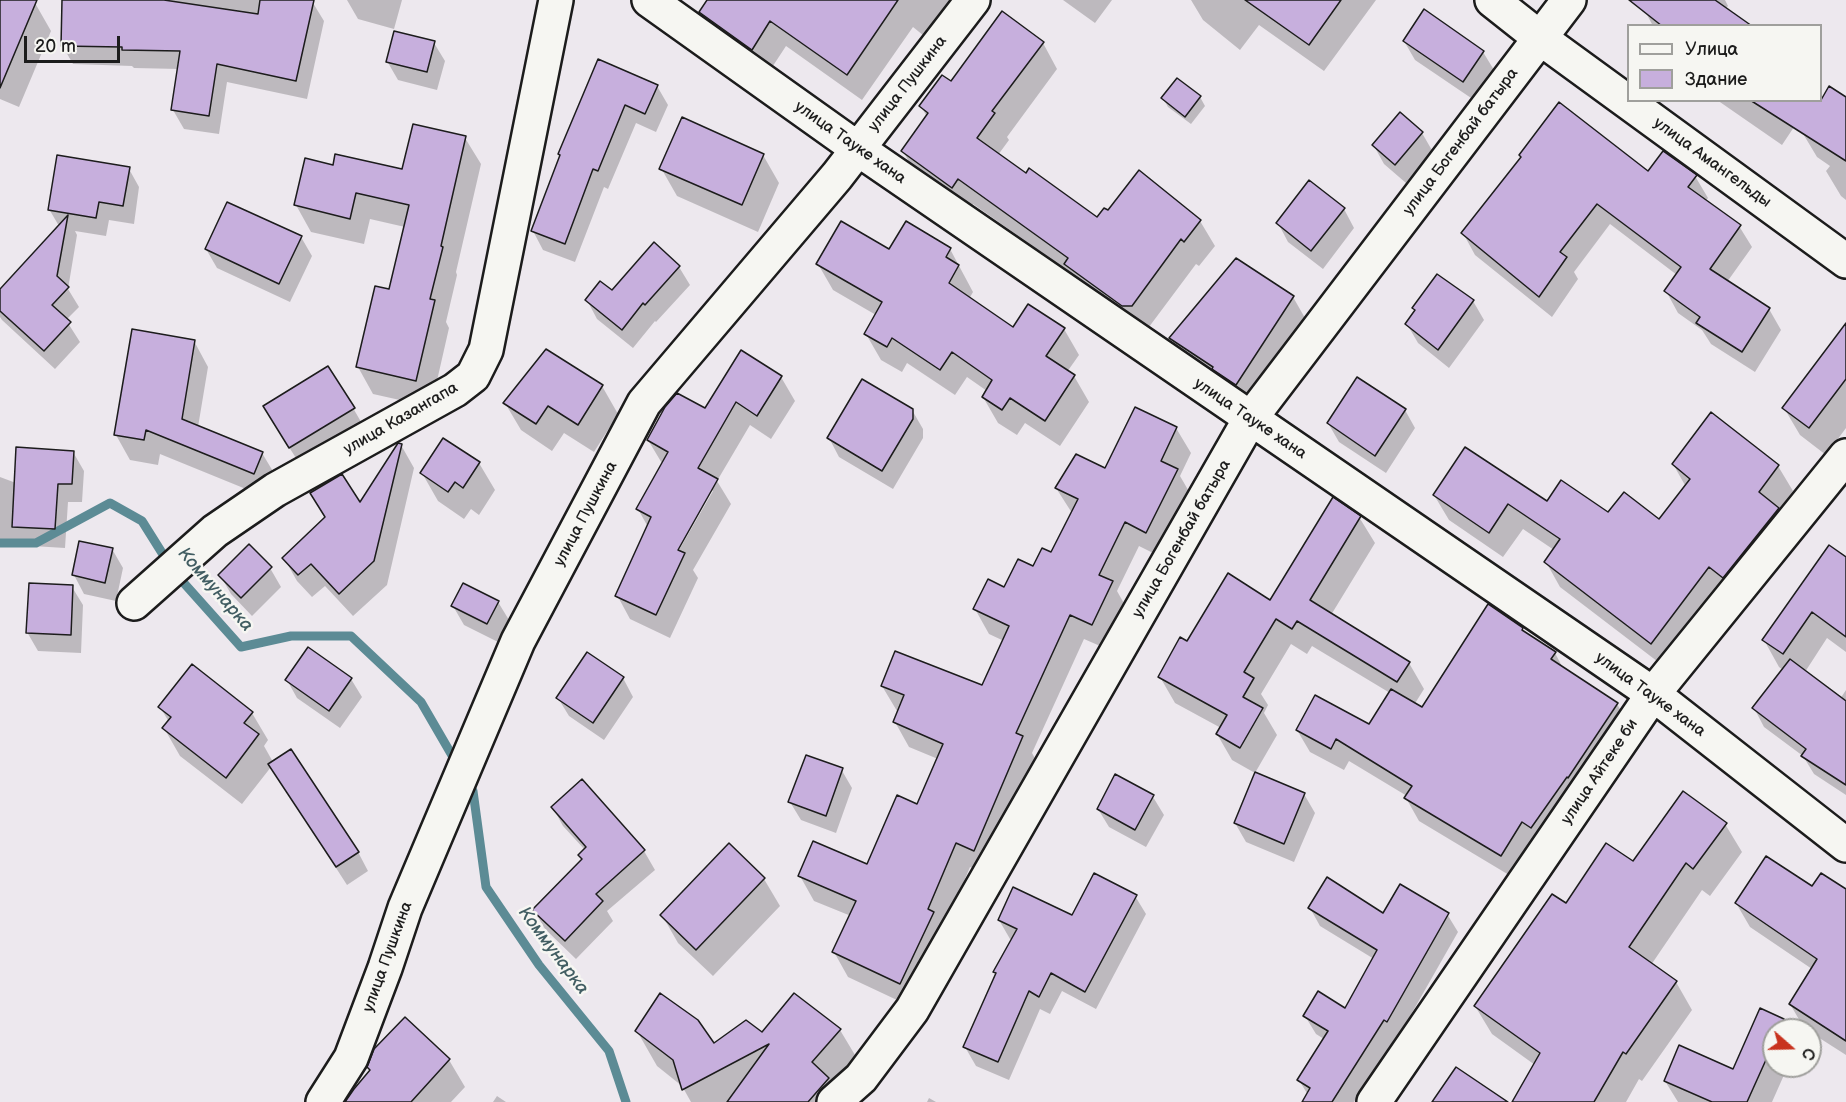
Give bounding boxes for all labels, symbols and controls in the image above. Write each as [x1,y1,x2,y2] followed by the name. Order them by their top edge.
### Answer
[27,24,123,62] scale bar
[1627,24,1822,102] legend
[865,32,951,136] street label: улица Пушкина
[35,36,76,57] text: 20 m
[1685,39,1738,60] text: Улица
[1399,65,1523,219] street label: улица Богенбай батыра
[1685,69,1747,90] text: Здание
[791,97,909,189] street label: улица Тауке хана
[1649,114,1775,212] street label: улица Амангельды
[1190,374,1310,464] street label: улица Тауке хана
[341,379,461,459] street label: улица Казангапа
[1129,456,1235,622] street label: улица Богенбай батыра
[550,458,622,570] street label: улица Пушкина
[173,544,257,636] water label: Коммунарка
[1591,649,1709,741] street label: улица Тауке хана
[1558,716,1642,828] street label: улица Айтеке би
[359,899,417,1015] street label: улица Пушкина
[513,903,593,999] water label: Коммунарка
[1762,1018,1822,1078] north arrow
[1797,1045,1818,1062] text: С

